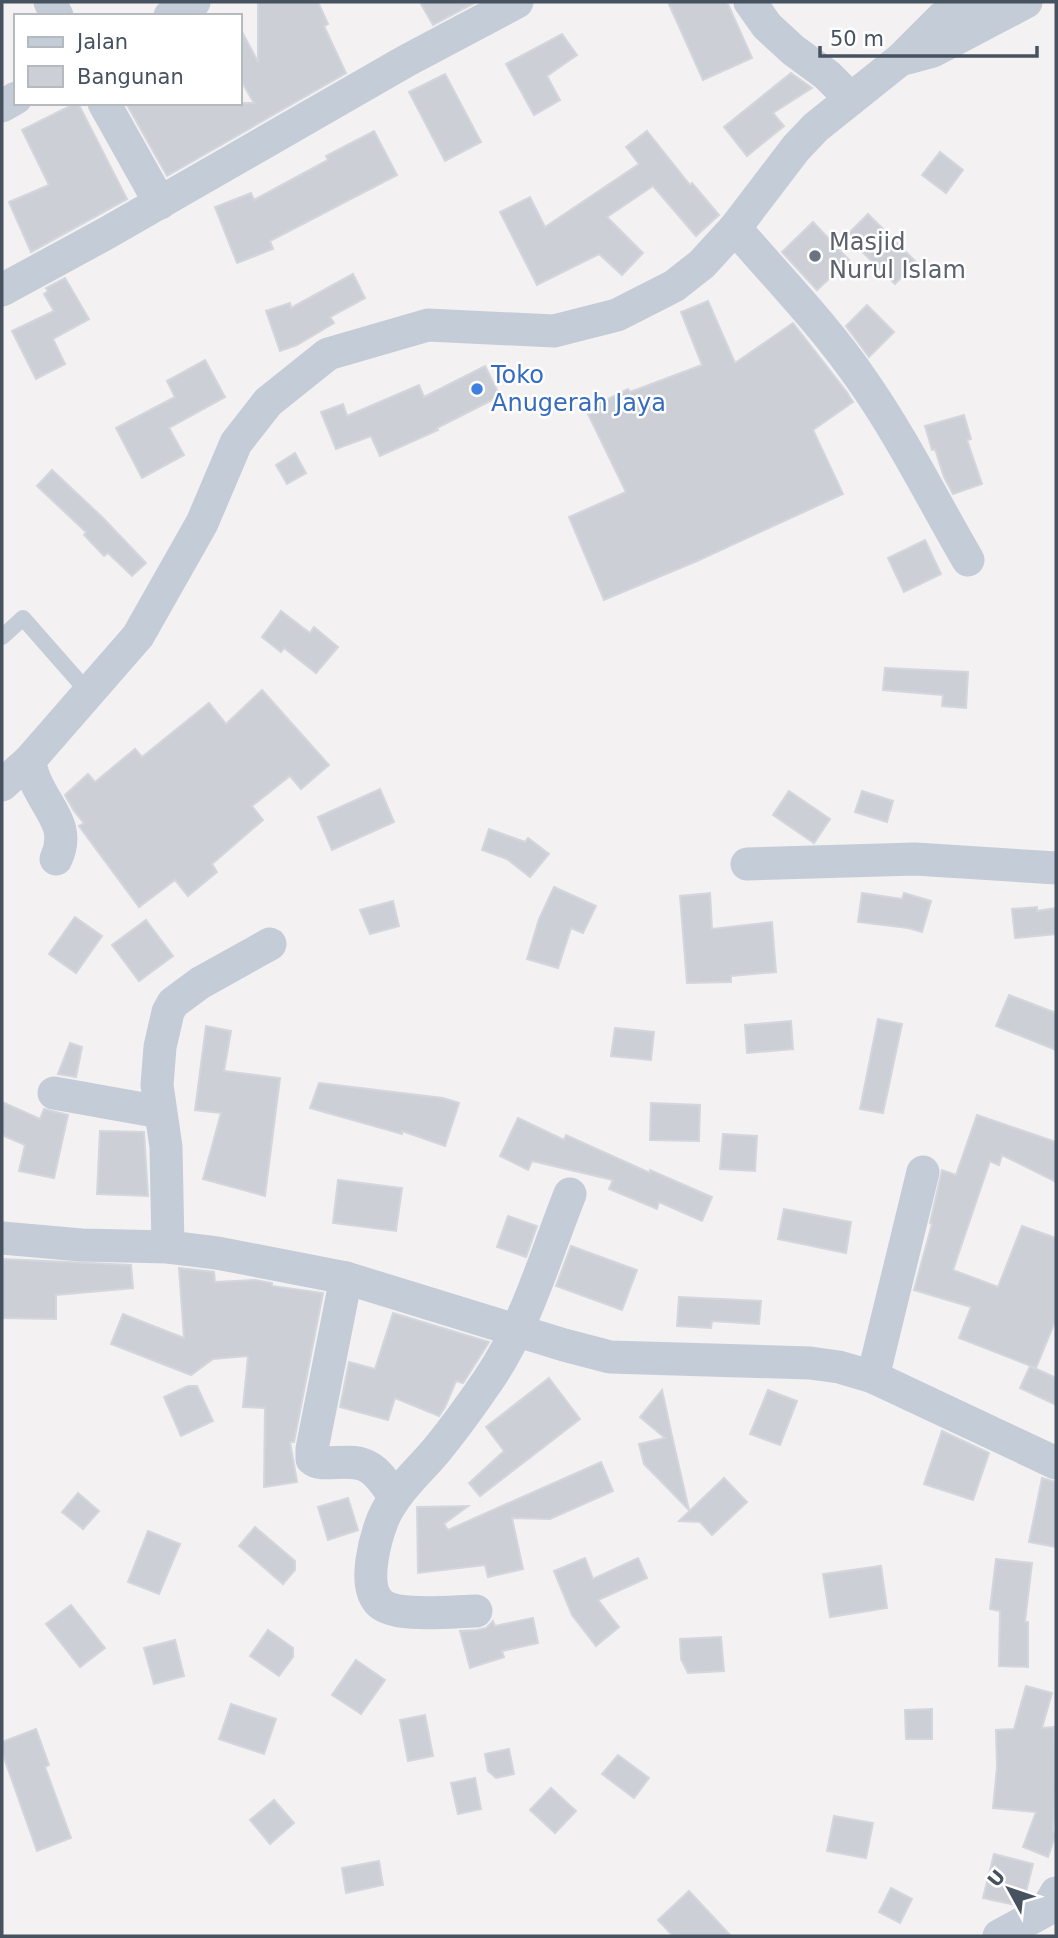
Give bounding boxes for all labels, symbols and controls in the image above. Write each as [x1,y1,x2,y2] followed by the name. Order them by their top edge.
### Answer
[14,14,242,105] legend
[820,14,1037,58] scale bar
[830,27,884,51] text: 50 m
[75,30,128,54] text: Jalan
[77,65,184,89] text: Bangunan
[829,228,966,284] place label: Masjid Nurul Islam
[807,248,823,264] marker: Masjid Nurul Islam
[490,361,666,417] place label: Toko Anugerah Jaya
[469,381,485,397] marker: Toko Anugerah Jaya
[974,1854,1044,1924] north arrow
[983,1865,1009,1891] text: U

